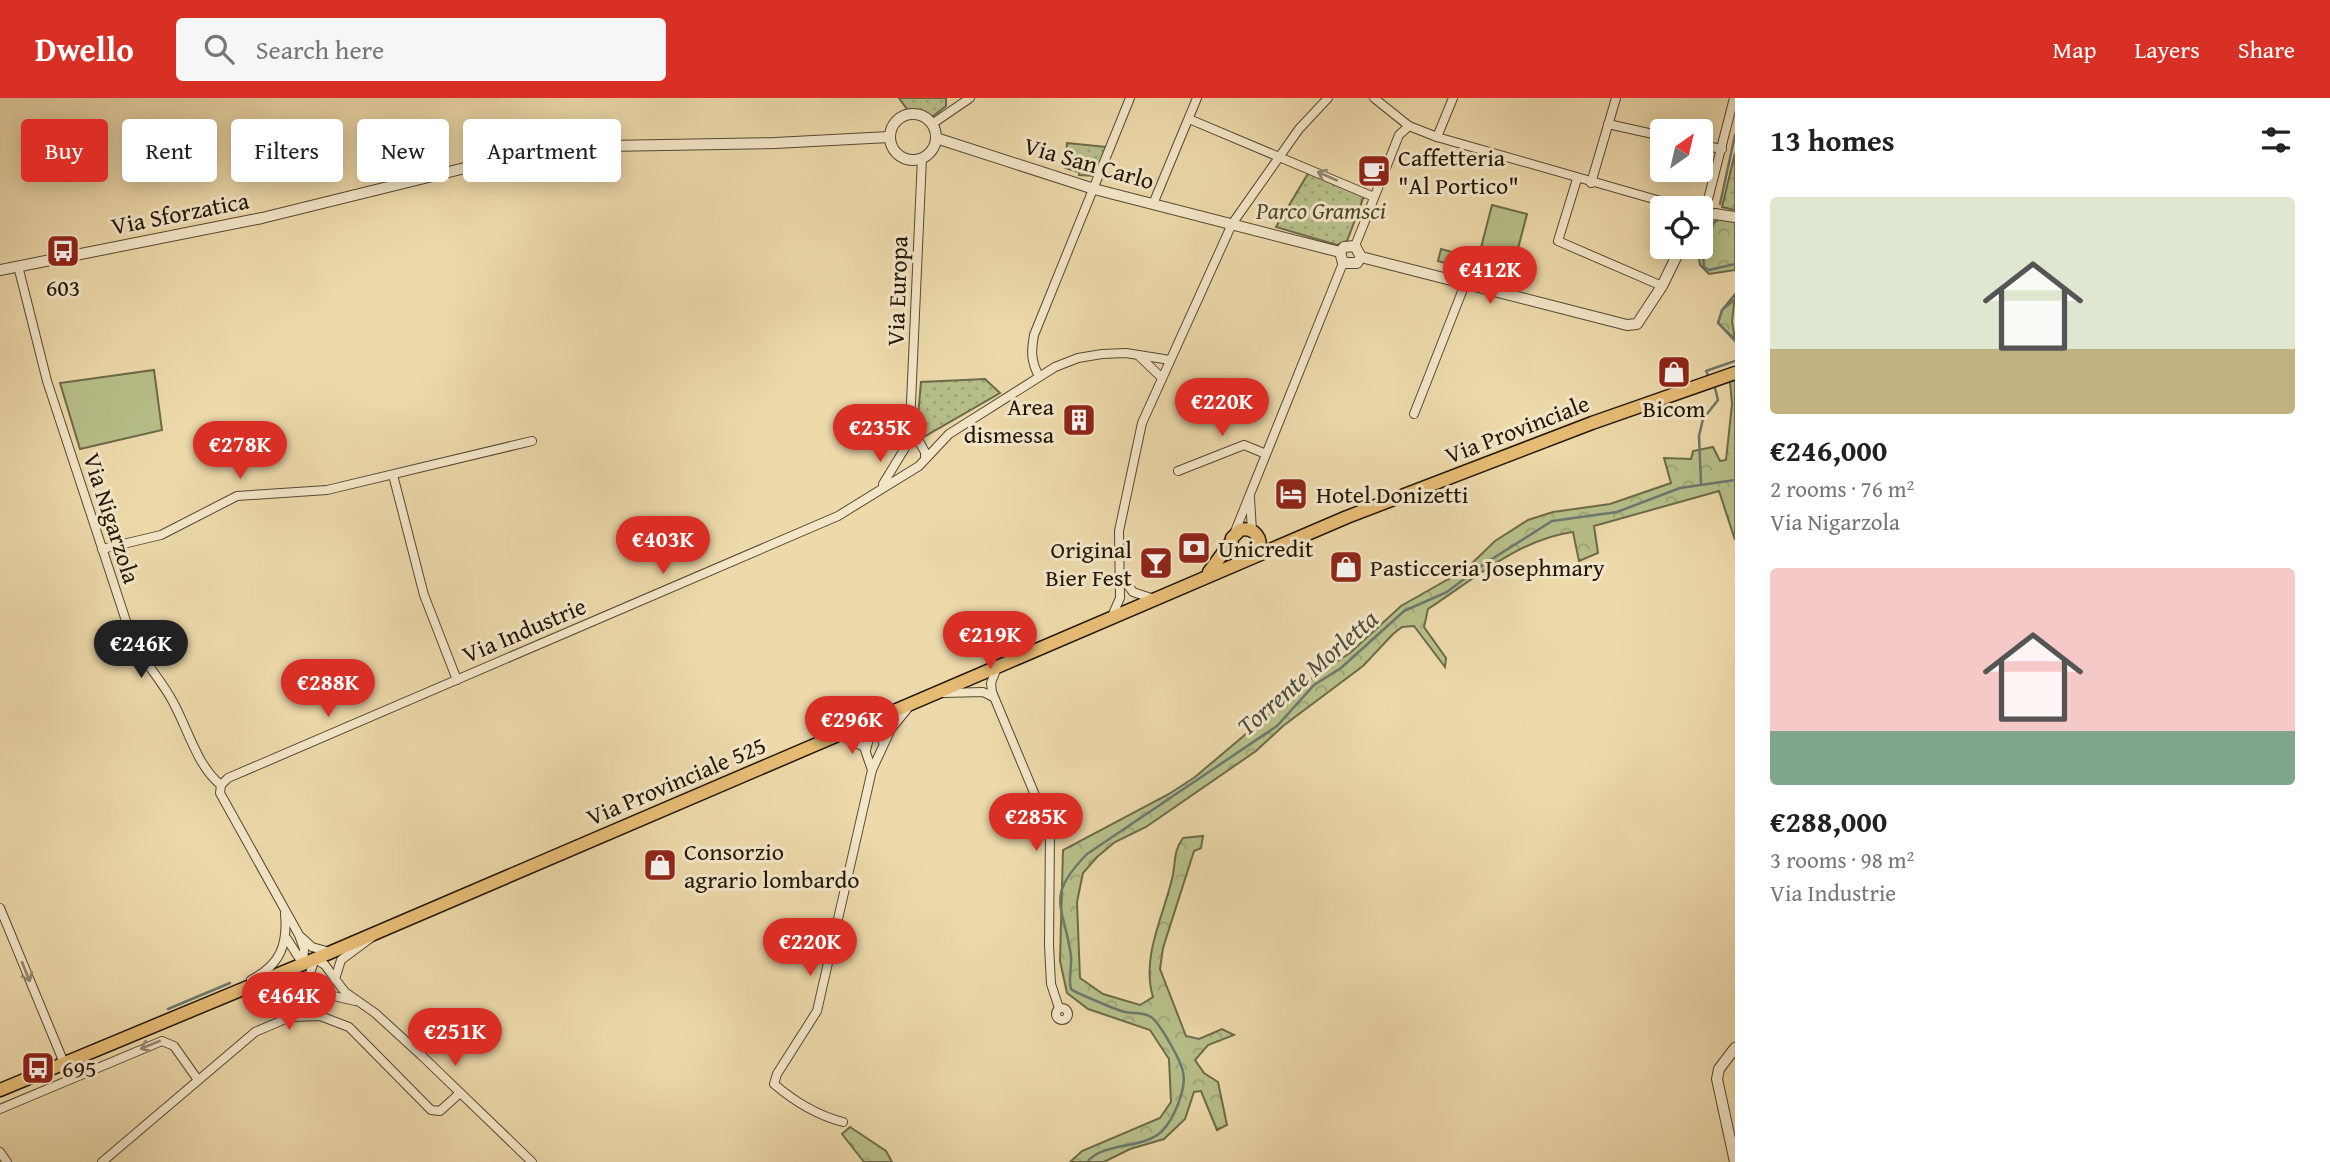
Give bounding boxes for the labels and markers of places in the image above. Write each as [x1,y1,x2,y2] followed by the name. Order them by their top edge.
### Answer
[1398,140,1519,203] place label: Caffetteria "Al Portico"
[1355,152,1393,190] cafe icon: Caffetteria "Al Portico"
[44,232,82,270] bus stop icon: 603
[1441,246,1539,306] pin: €412K
[46,270,80,305] place label: 603
[1655,353,1693,391] shop icon: Bicom
[1173,378,1271,438] pin: €220K
[964,389,1055,452] place label: Area dismessa
[1643,391,1706,426] place label: Bicom
[1060,401,1098,439] building icon: Area dismessa
[831,404,929,464] pin: €235K
[191,422,289,481] pin: €278K
[1272,475,1310,513] hotel icon: Hotel Donizetti
[1316,477,1469,512] place label: Hotel Donizetti
[614,517,712,576] pin: €403K
[1175,529,1213,567] bank icon: Unicredit
[1218,531,1314,566] place label: Unicredit
[1045,532,1133,595] place label: Original Bier Fest
[1137,544,1175,582] bar icon: Original Bier Fest
[1327,548,1365,586] shop icon: Pasticceria Josephmary
[1370,550,1605,585] place label: Pasticceria Josephmary
[941,612,1039,671] pin: €219K
[92,620,190,680] pin: €246K
[279,660,377,719] pin: €288K
[803,696,901,756] pin: €296K
[987,794,1085,853] pin: €285K
[684,834,860,897] place label: Consorzio agrario lombardo
[641,846,679,884] shop icon: Consorzio agrario lombardo
[761,918,859,978] pin: €220K
[240,972,338,1032] pin: €464K
[406,1009,504,1068] pin: €251K
[19,1049,57,1087] bus stop icon: 695
[62,1051,97,1086] place label: 695

